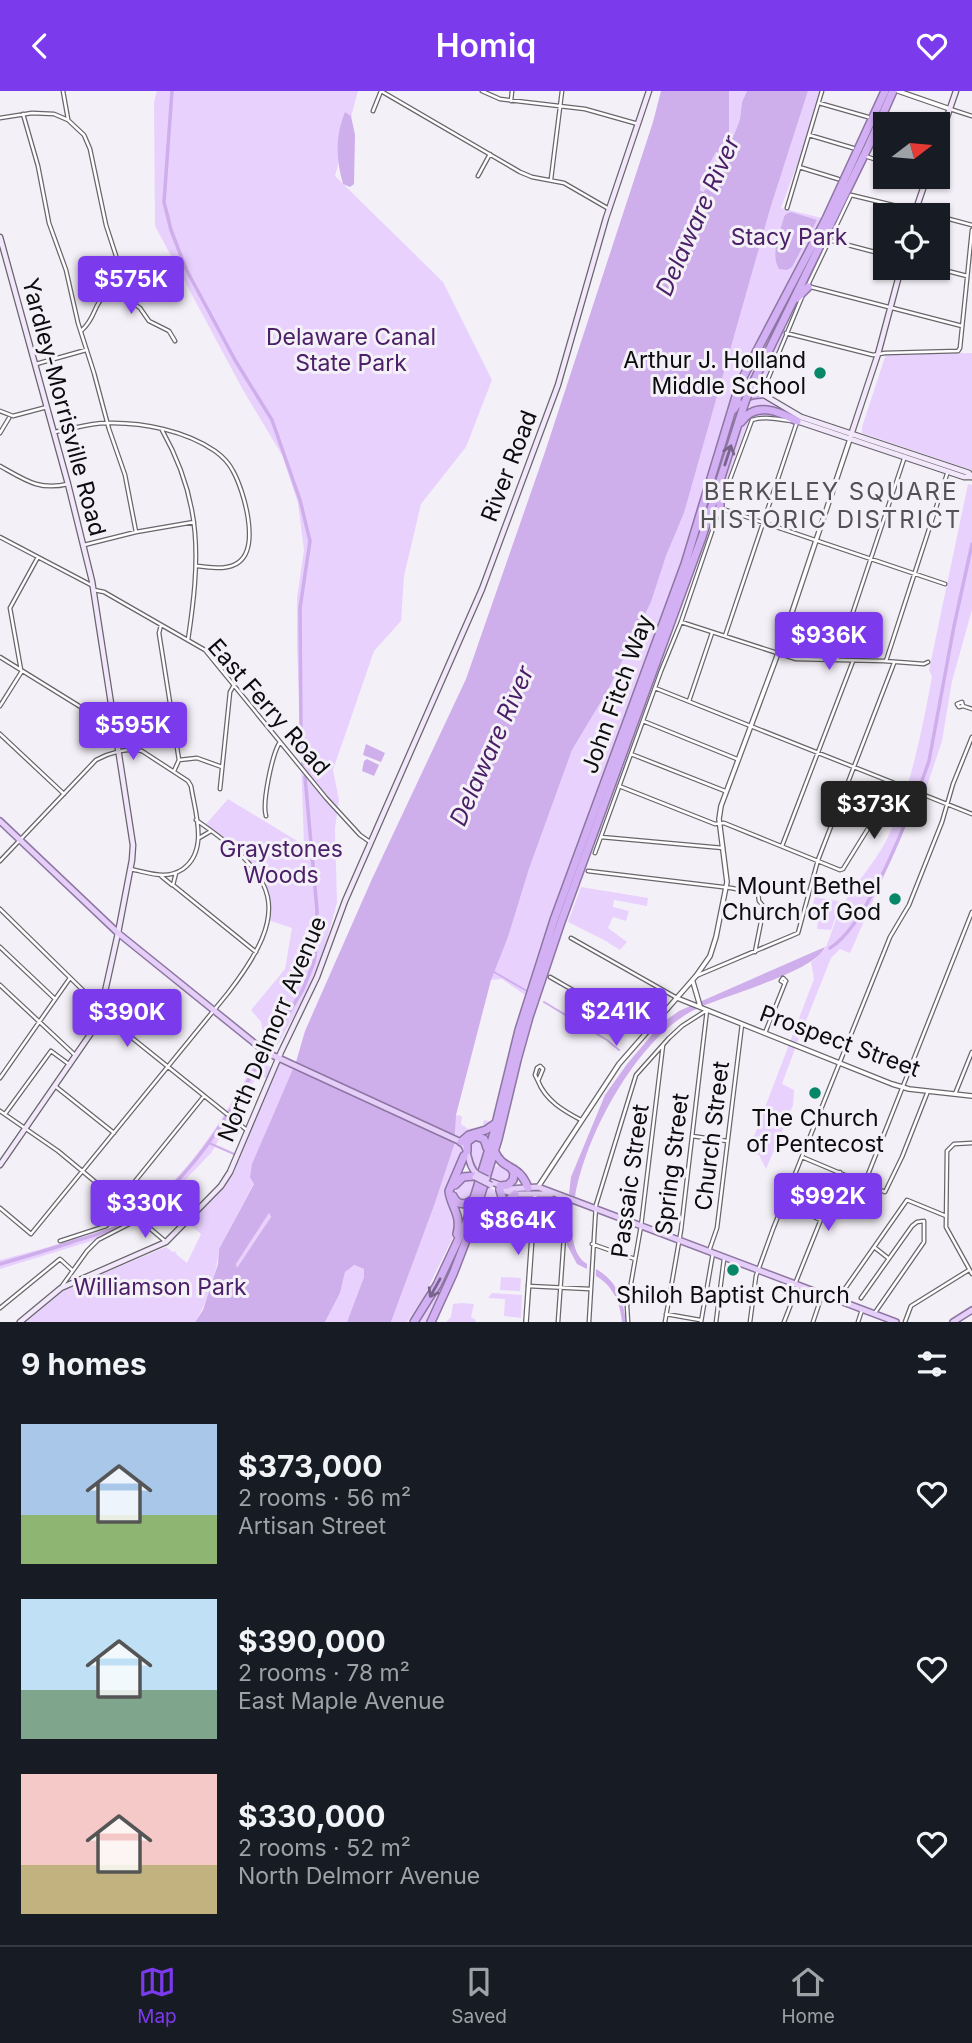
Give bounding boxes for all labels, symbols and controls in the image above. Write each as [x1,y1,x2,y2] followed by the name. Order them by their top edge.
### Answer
[436,26,536,65] text: Homiq
[21,27,59,65] icon: back
[913,27,951,65] icon: heart
[873,112,950,189] north arrow
[873,112,950,280] map controls
[649,130,746,300] water label: Delaware River
[873,203,950,280] button: locate
[731,223,848,251] park label: Stacy Park
[82,257,180,316] pin: $575K
[94,265,168,293] text: $575K
[16,275,112,539] street label: Yardley-Morrisville Road
[266,323,436,377] park label: Delaware Canal State Park
[623,346,806,400] place label: Arthur J. Holland Middle School
[812,365,828,381] marker: Arthur J. Holland Middle School
[475,406,543,526] street label: River Road
[723,444,735,466] one-way arrow
[700,477,962,534] district label: BERKELEY SQUARE HISTORIC DISTRICT
[575,611,659,777] street label: John Fitch Way
[780,613,878,672] pin: $936K
[791,621,867,649] text: $936K
[202,633,336,781] street label: East Ferry Road
[443,660,540,830] water label: Delaware River
[84,703,182,762] pin: $595K
[95,711,171,739] text: $595K
[825,781,923,841] pin: $373K
[837,790,911,818] text: $373K
[219,835,343,889] park label: Graystones Woods
[722,872,881,926] place label: Mount Bethel Church of God
[887,891,903,907] marker: Mount Bethel Church of God
[212,912,332,1146] street label: North Delmorr Avenue
[78,989,176,1049] pin: $390K
[567,989,665,1048] pin: $241K
[581,997,651,1025] text: $241K
[89,998,165,1026] text: $390K
[756,999,924,1083] street label: Prospect Street
[689,1059,735,1212] street label: Church Street
[807,1085,823,1101] marker: The Church of Pentecost
[649,1091,695,1236] street label: Spring Street
[605,1102,655,1260] street label: Passaic Street
[746,1104,884,1158] place label: The Church of Pentecost
[779,1173,877,1233] pin: $992K
[96,1181,194,1240] pin: $330K
[790,1182,866,1210] text: $992K
[107,1189,183,1217] text: $330K
[469,1197,567,1257] pin: $864K
[479,1206,557,1234] text: $864K
[725,1262,741,1278] marker: Shiloh Baptist Church
[73,1273,247,1301] park label: Williamson Park
[428,1277,441,1298] one-way arrow
[616,1281,850,1309] place label: Shiloh Baptist Church
[913,1345,951,1383] icon: filters
[21,1346,147,1382] text: 9 homes
[238,1448,383,1484] text: $373,000
[77,1452,161,1536] icon: home
[913,1475,951,1513] icon: heart
[238,1484,411,1512] text: 2 rooms · 56 m²
[238,1512,386,1540] text: Artisan Street
[238,1623,386,1659] text: $390,000
[77,1627,161,1711] icon: home
[913,1650,951,1688] icon: heart
[238,1659,410,1687] text: 2 rooms · 78 m²
[238,1687,445,1715] text: East Maple Avenue
[238,1798,386,1834] text: $330,000
[77,1802,161,1886] icon: home
[913,1825,951,1863] icon: heart
[238,1834,411,1862] text: 2 rooms · 52 m²
[238,1862,480,1890] text: North Delmorr Avenue
[137,1963,177,2028] tab: Map
[451,1963,507,2028] tab: Saved
[781,1963,835,2028] tab: Home

